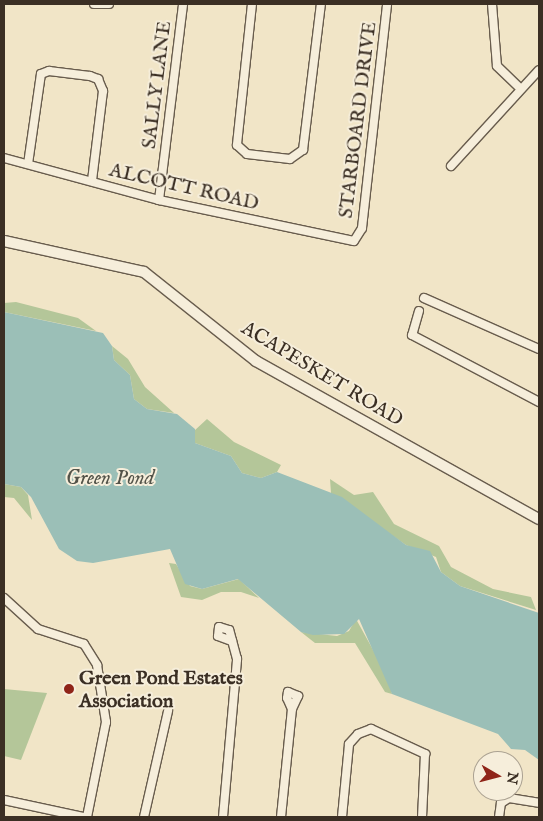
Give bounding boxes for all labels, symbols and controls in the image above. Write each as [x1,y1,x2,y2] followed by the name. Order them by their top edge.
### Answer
[137,20,177,150] street label: SALLY LANE
[334,20,382,220] street label: STARBOARD DRIVE
[107,158,261,216] street label: ALCOTT ROAD
[237,316,407,432] street label: ACAPESKET ROAD
[66,466,154,492] water label: Green Pond
[79,666,243,713] place label: Green Pond Estates Association
[63,683,75,695] marker: Green Pond Estates Association
[473,751,523,801] north arrow
[502,771,522,785] text: N

